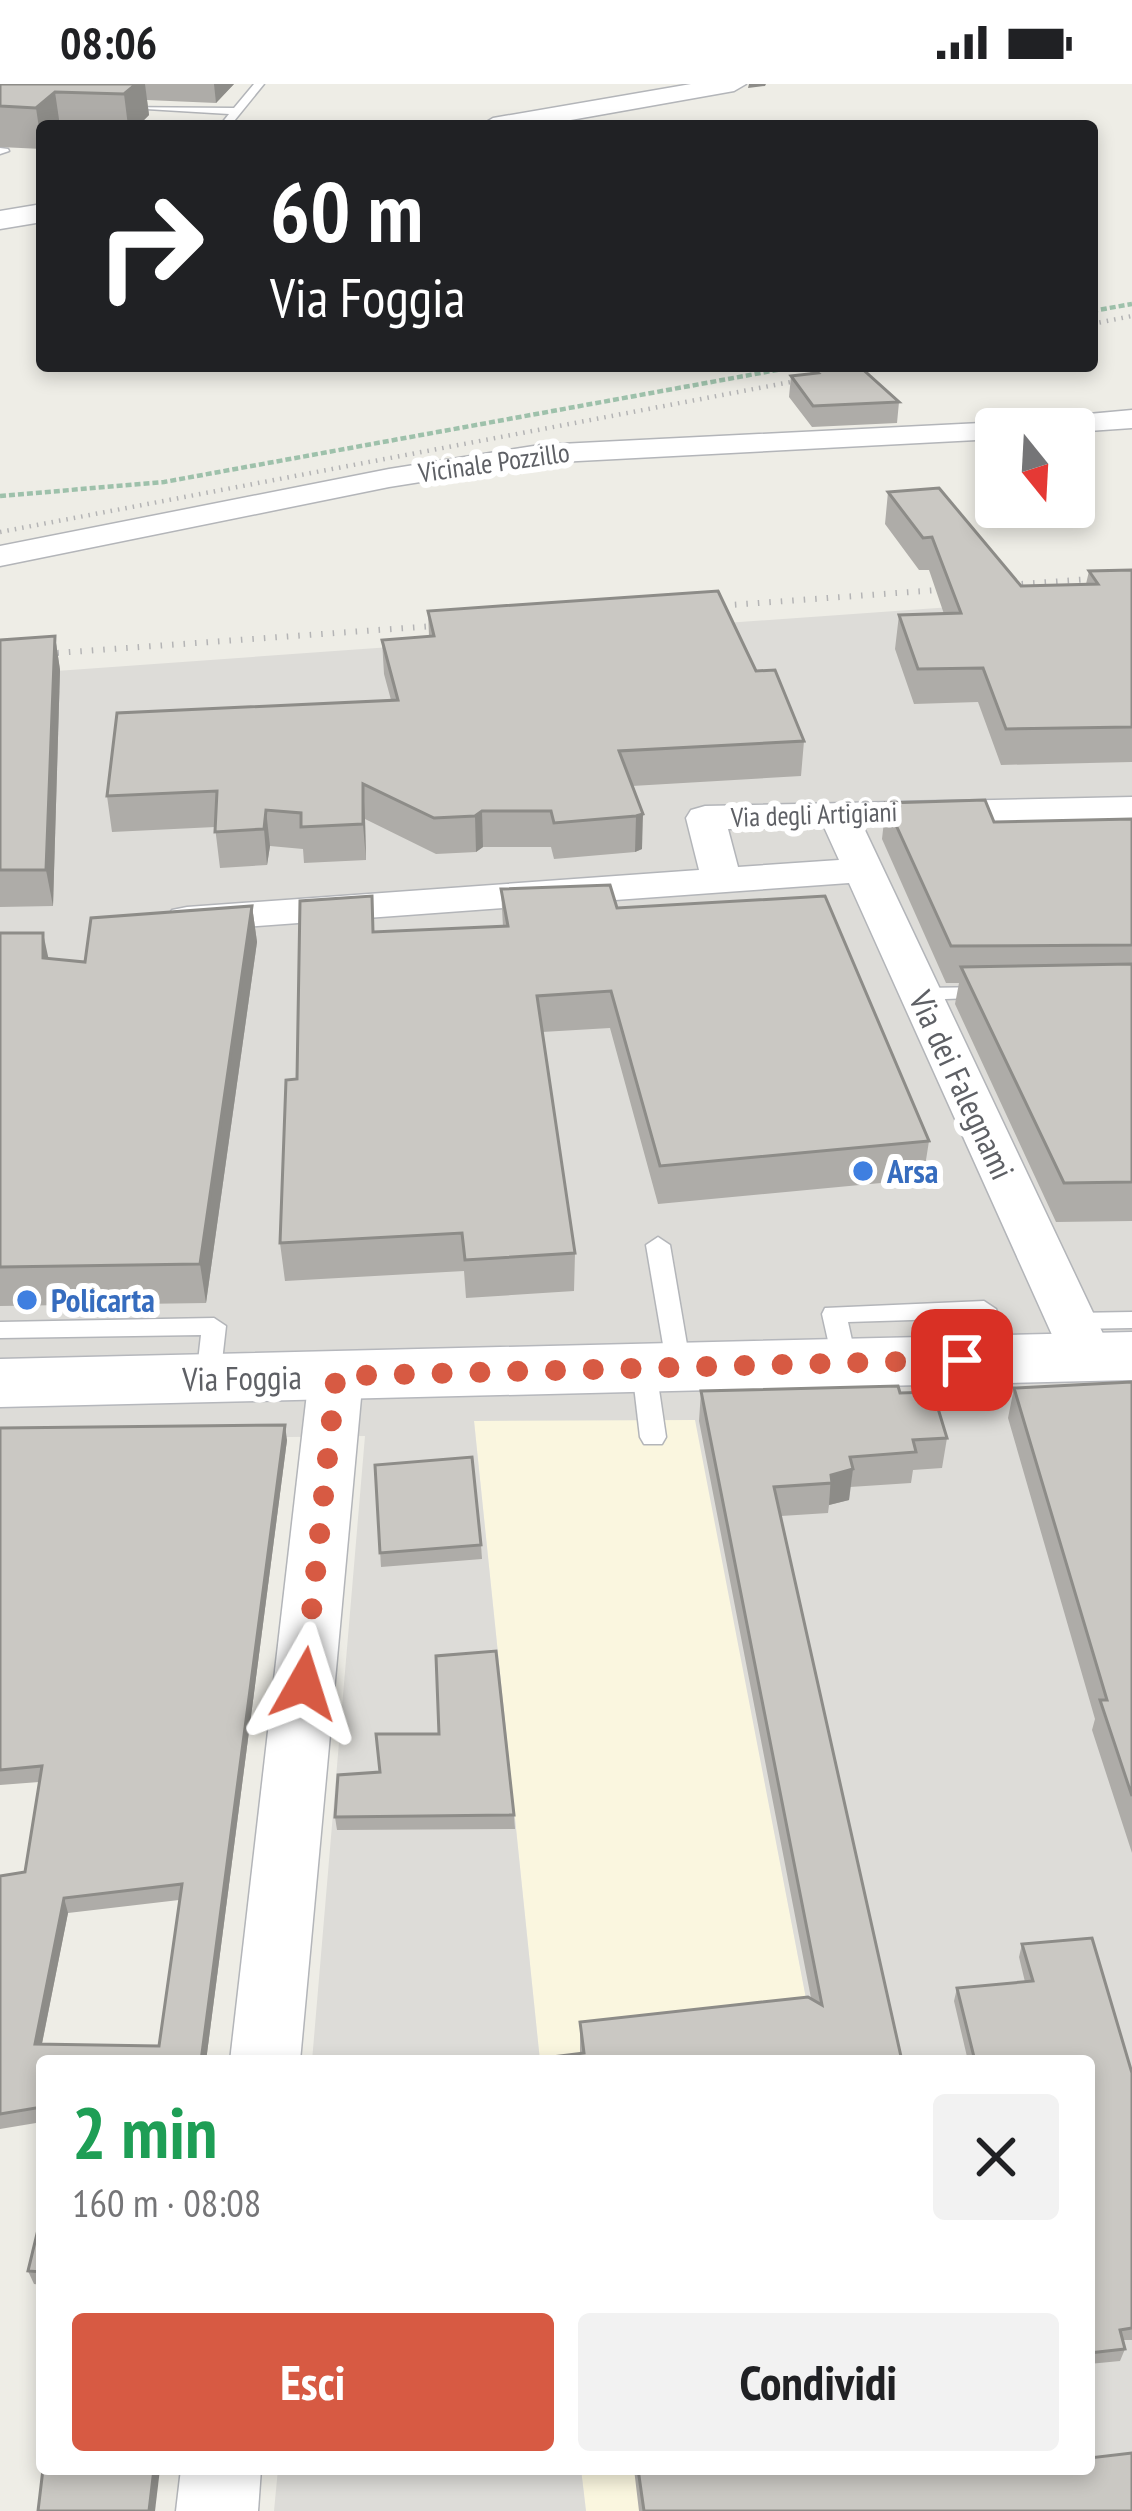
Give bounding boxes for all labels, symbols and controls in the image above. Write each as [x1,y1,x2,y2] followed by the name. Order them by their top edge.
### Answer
[60,13,157,71] text: 08:06
[270,156,423,265] text: 60 m
[72,168,228,324] icon: right
[270,262,465,332] text: Via Foggia
[975,408,1095,528] north arrow
[975,408,1095,528] map controls
[415,435,571,490] street label: Vicinale Pozzillo
[729,794,898,834] street label: Via degli Artigiani
[900,983,1025,1186] street label: Via dei Falegnami
[886,1149,938,1192] place label: Arsa
[850,1158,876,1184] marker: Arsa
[51,1278,155,1321] place label: Policarta
[14,1287,40,1313] marker: Policarta
[911,1309,1013,1411] pin
[929,1327,995,1393] icon: arrive
[181,1355,302,1400] street label: Via Foggia
[241,1621,367,1747] position arrow
[72,2085,217,2178] text: 2 min
[933,2094,1059,2220] button: close
[72,2177,261,2228] text: 160 m · 08:08
[72,2313,554,2451] button: Esci
[578,2313,1059,2451] button: Condividi

